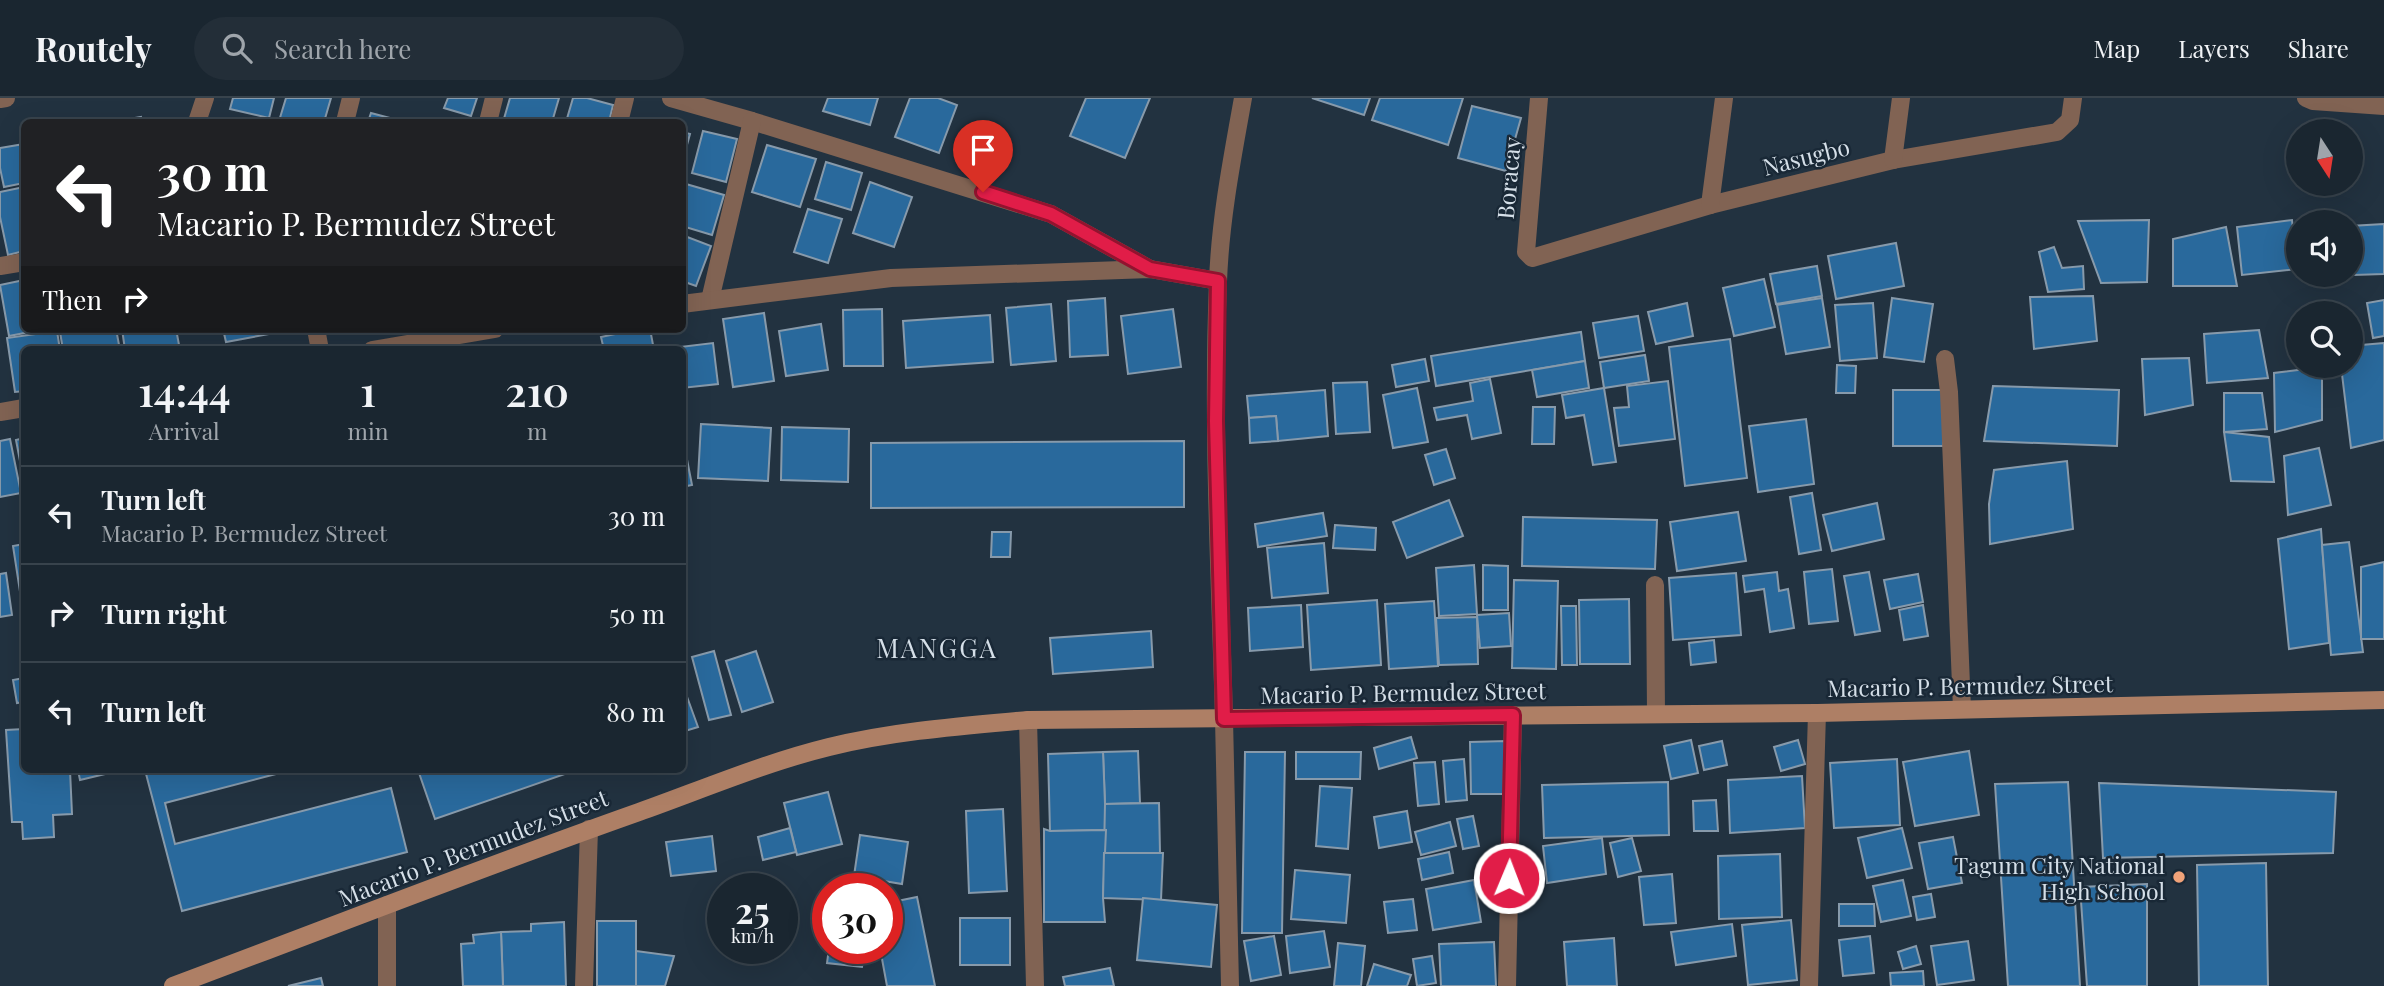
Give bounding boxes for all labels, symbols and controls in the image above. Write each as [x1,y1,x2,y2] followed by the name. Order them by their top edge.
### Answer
[194,17,684,80] search box
[35,26,152,70] text: Routely
[218,29,256,67] icon: search
[274,31,411,66] text: Search here
[2094,32,2140,64] text: Map
[2178,32,2250,64] text: Layers
[2288,32,2349,64] text: Share
[2286,119,2362,196] north arrow
[2286,119,2363,378] map controls
[953,120,1013,192] pin
[1759,130,1853,182] street label: Nasugbo
[964,131,1002,169] icon: arrive
[1489,135,1527,221] street label: Boracay
[157,138,268,203] text: 30 m
[42,147,133,238] icon: left
[157,201,555,244] text: Macario P. Bermudez Street
[2286,210,2363,287] button: sound
[116,280,154,318] icon: right
[42,282,102,317] text: Then
[2286,301,2363,378] button: search
[138,362,231,418] text: 14:44
[360,362,376,418] text: 1
[505,362,569,418] text: 210
[149,415,220,446] text: Arrival
[348,415,388,446] text: min
[527,415,547,446] text: m
[101,482,206,517] text: Turn left
[42,496,80,534] icon: left
[608,498,665,533] text: 30 m
[101,517,387,548] text: Macario P. Bermudez Street
[42,594,80,632] icon: right
[101,596,227,631] text: Turn right
[609,596,665,631] text: 50 m
[876,630,998,665] district label: MANGGA
[1827,667,2114,703] street label: Macario P. Bermudez Street
[1260,674,1547,710] street label: Macario P. Bermudez Street
[42,692,80,730] icon: left
[101,694,206,729] text: Turn left
[606,694,665,729] text: 80 m
[334,781,613,913] street label: Macario P. Bermudez Street
[1472,841,1546,915] position arrow
[1954,849,2165,906] place label: Tagum City National High School
[2171,869,2187,885] marker: Tagum City National High School
[812,873,903,964] speed limit sign: 30
[735,886,770,933] text: 25
[731,924,774,948] text: km/h

